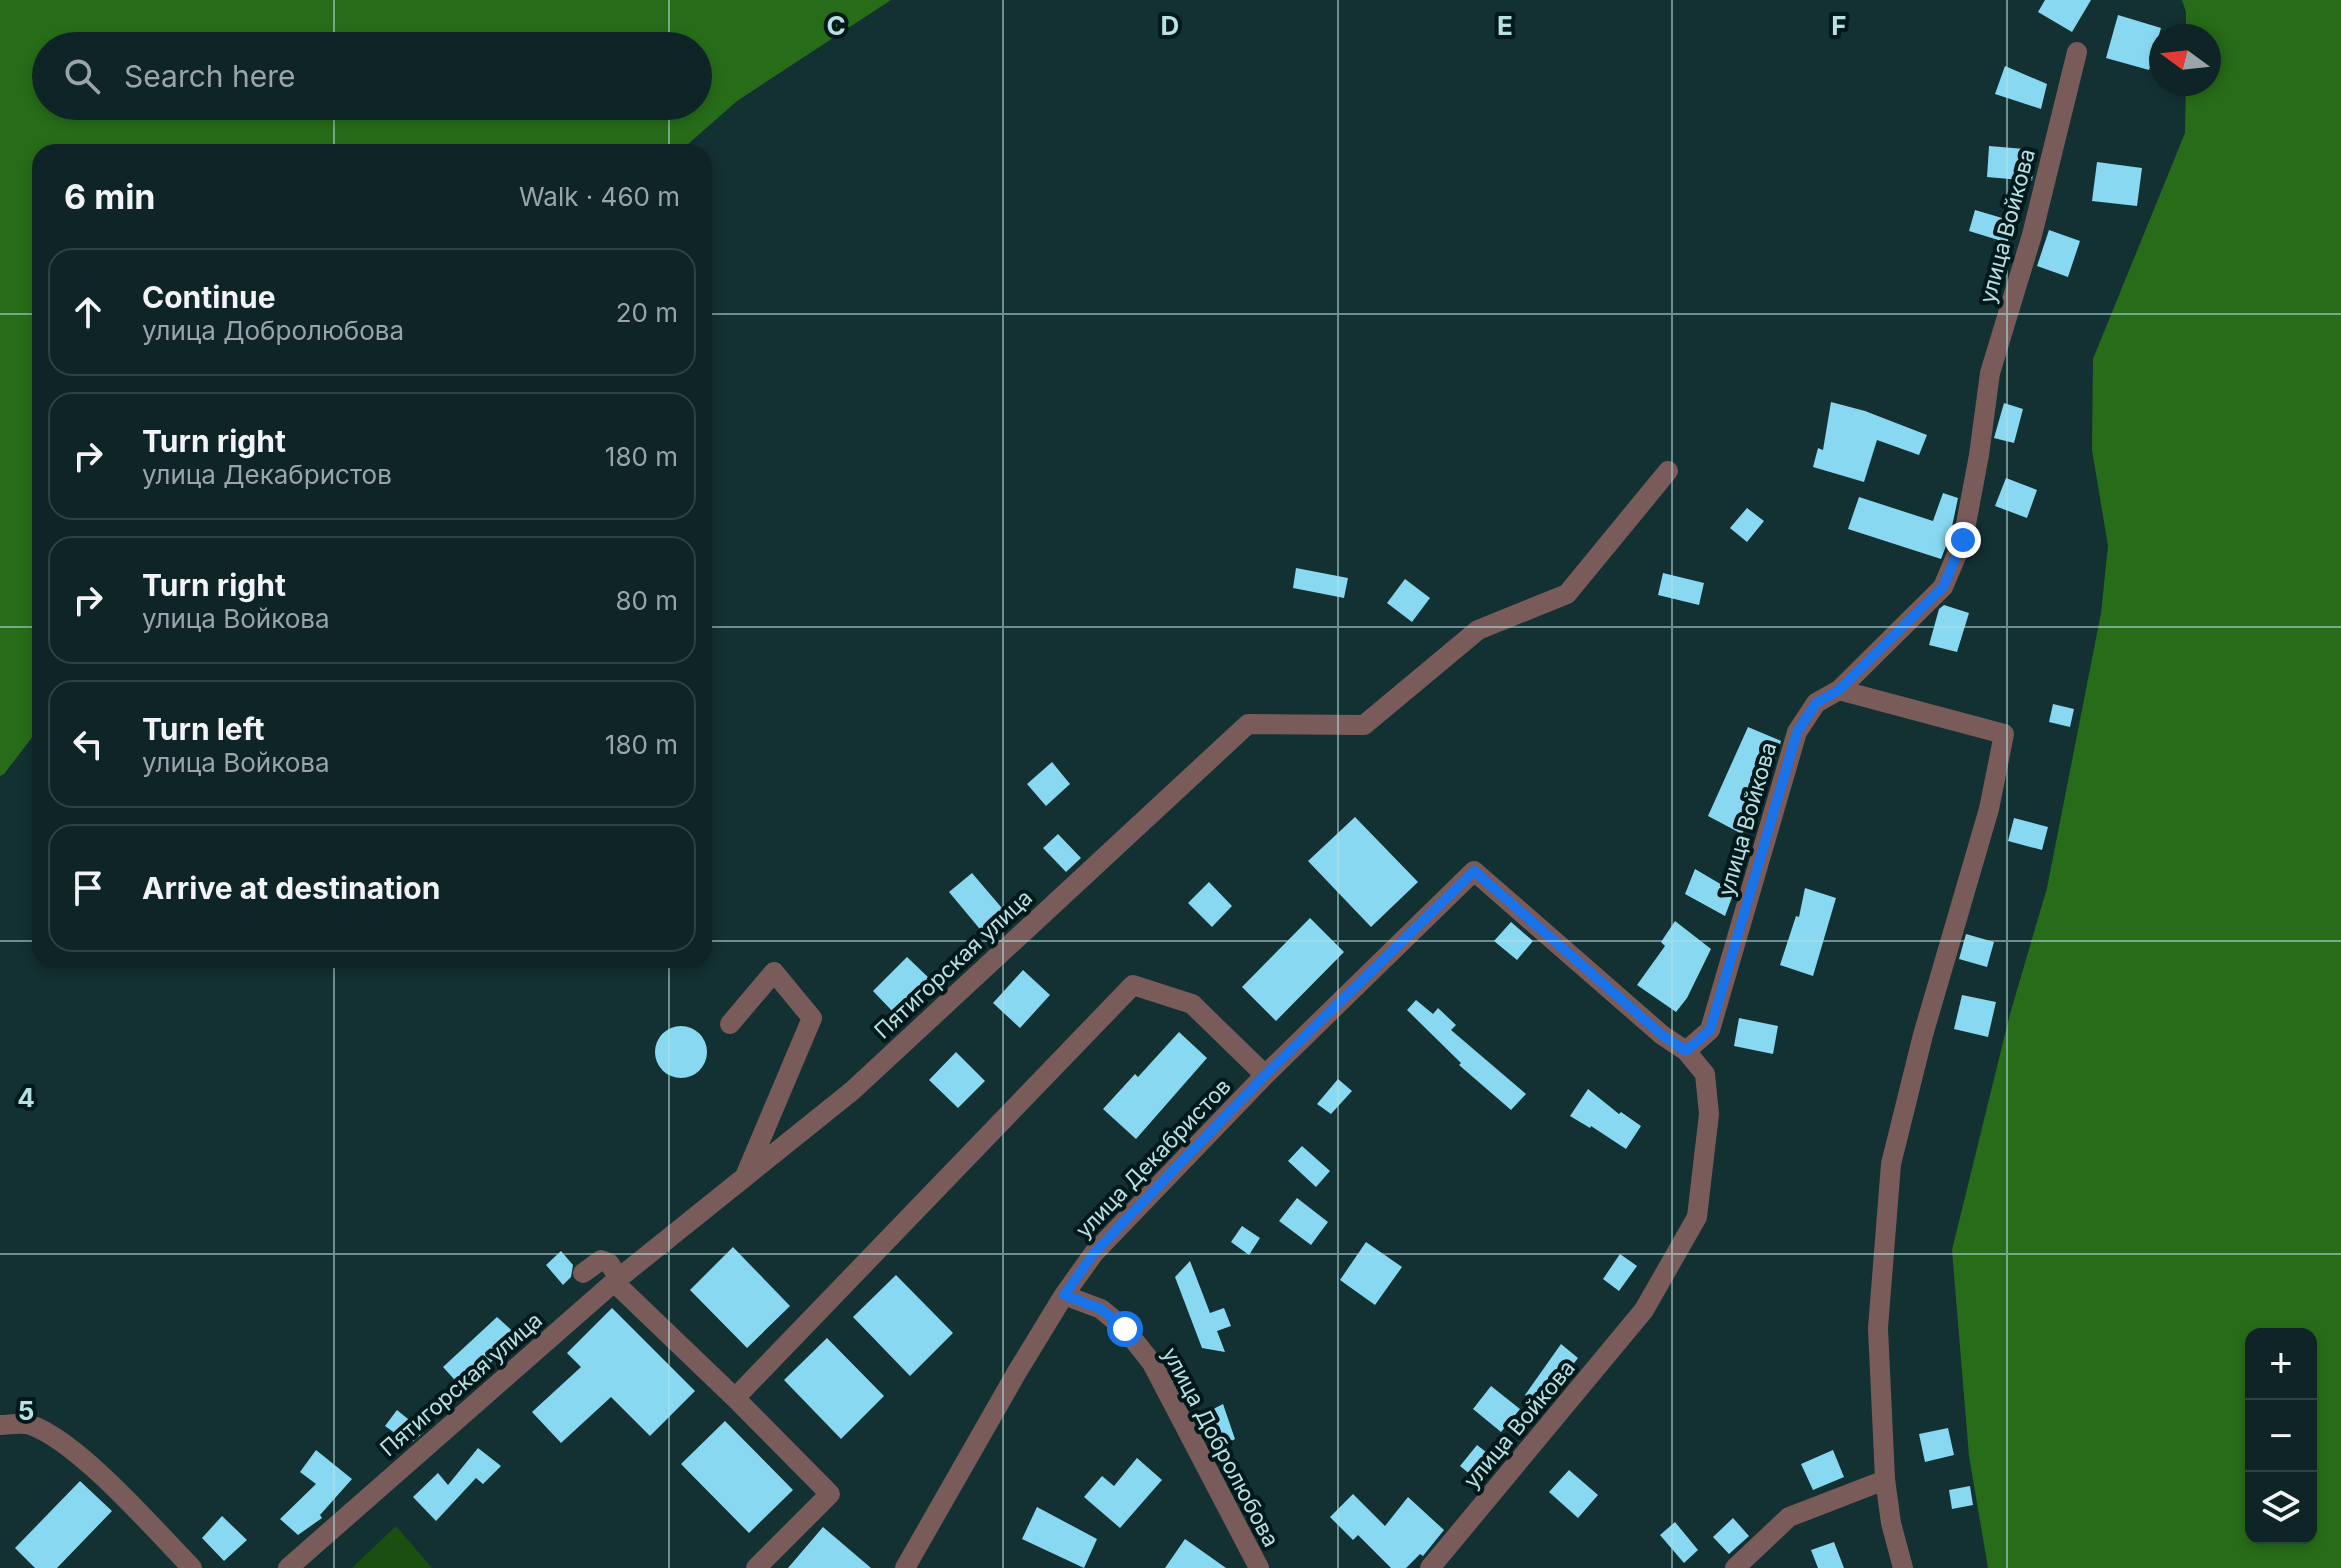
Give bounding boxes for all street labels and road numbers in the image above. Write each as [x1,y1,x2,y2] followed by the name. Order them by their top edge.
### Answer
[1974,146,2040,306] street label: улица Войкова
[1713,739,1781,899] street label: улица Войкова
[869,884,1037,1044] street label: Пятигорская улица
[1070,1073,1236,1243] street label: улица Декабристов
[375,1307,547,1461] street label: Пятигорская улица
[1157,1343,1285,1551] street label: улица Добролюбова
[1458,1355,1580,1493] street label: улица Войкова

